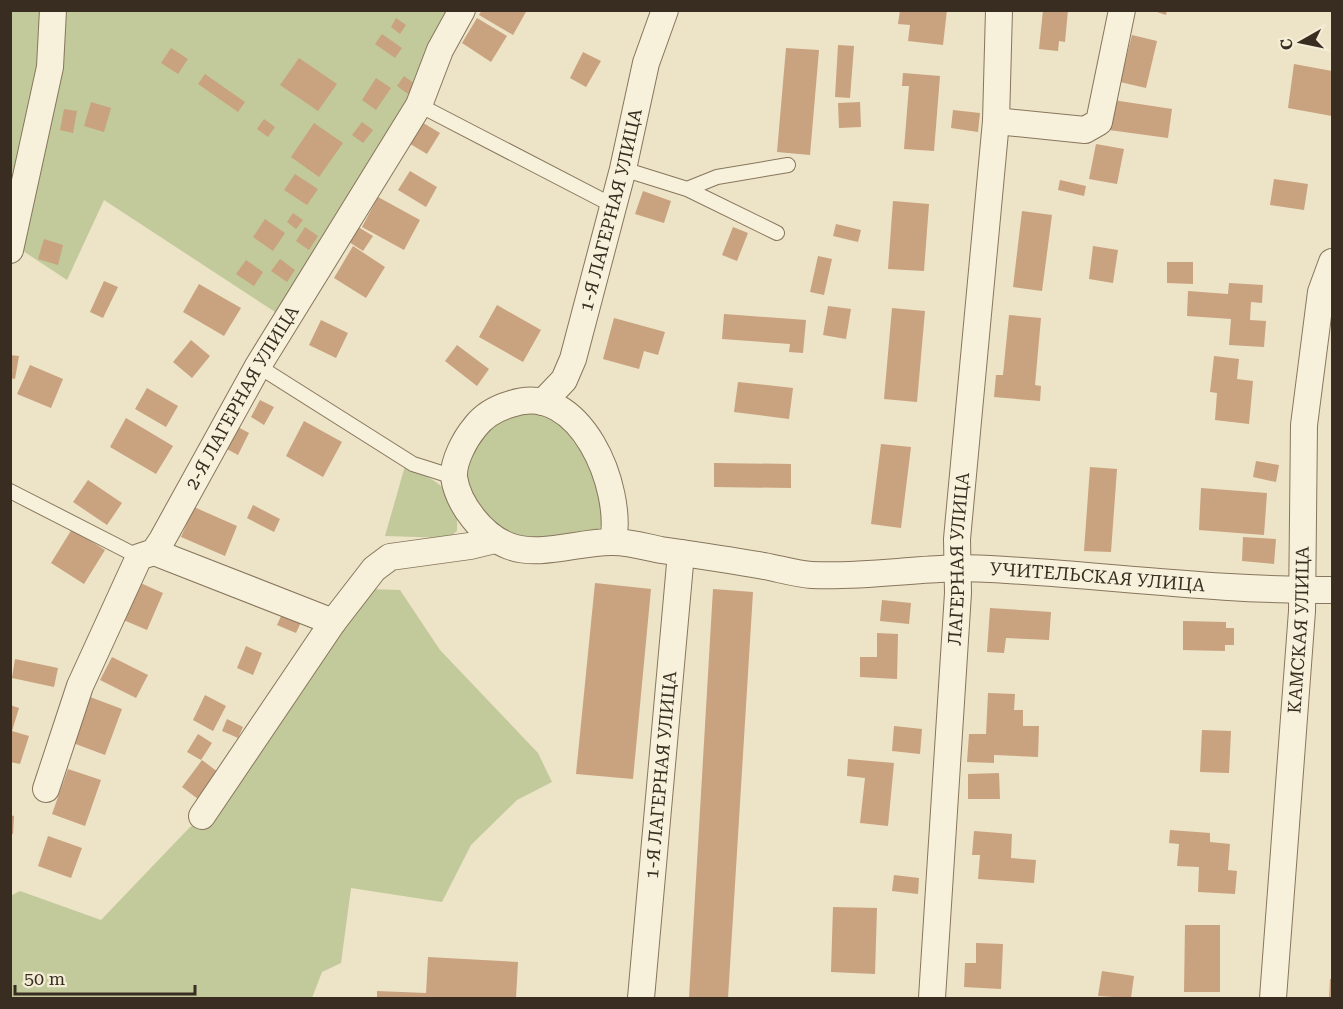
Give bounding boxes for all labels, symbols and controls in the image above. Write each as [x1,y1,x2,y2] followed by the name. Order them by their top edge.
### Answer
[1271,12,1331,72] north arrow
[1276,37,1297,51] text: С
[575,106,646,314] street label: 1-Я ЛАГЕРНАЯ УЛИЦА
[181,301,303,493] street label: 2-Я ЛАГЕРНАЯ УЛИЦА
[944,471,973,646] street label: ЛАГЕРНАЯ УЛИЦА
[1283,546,1313,714] street label: КАМСКАЯ УЛИЦА
[989,558,1206,595] street label: УЧИТЕЛЬСКАЯ УЛИЦА
[641,670,680,880] street label: 1-Я ЛАГЕРНАЯ УЛИЦА
[15,958,195,996] scale bar
[24,968,65,989] text: 50 m

